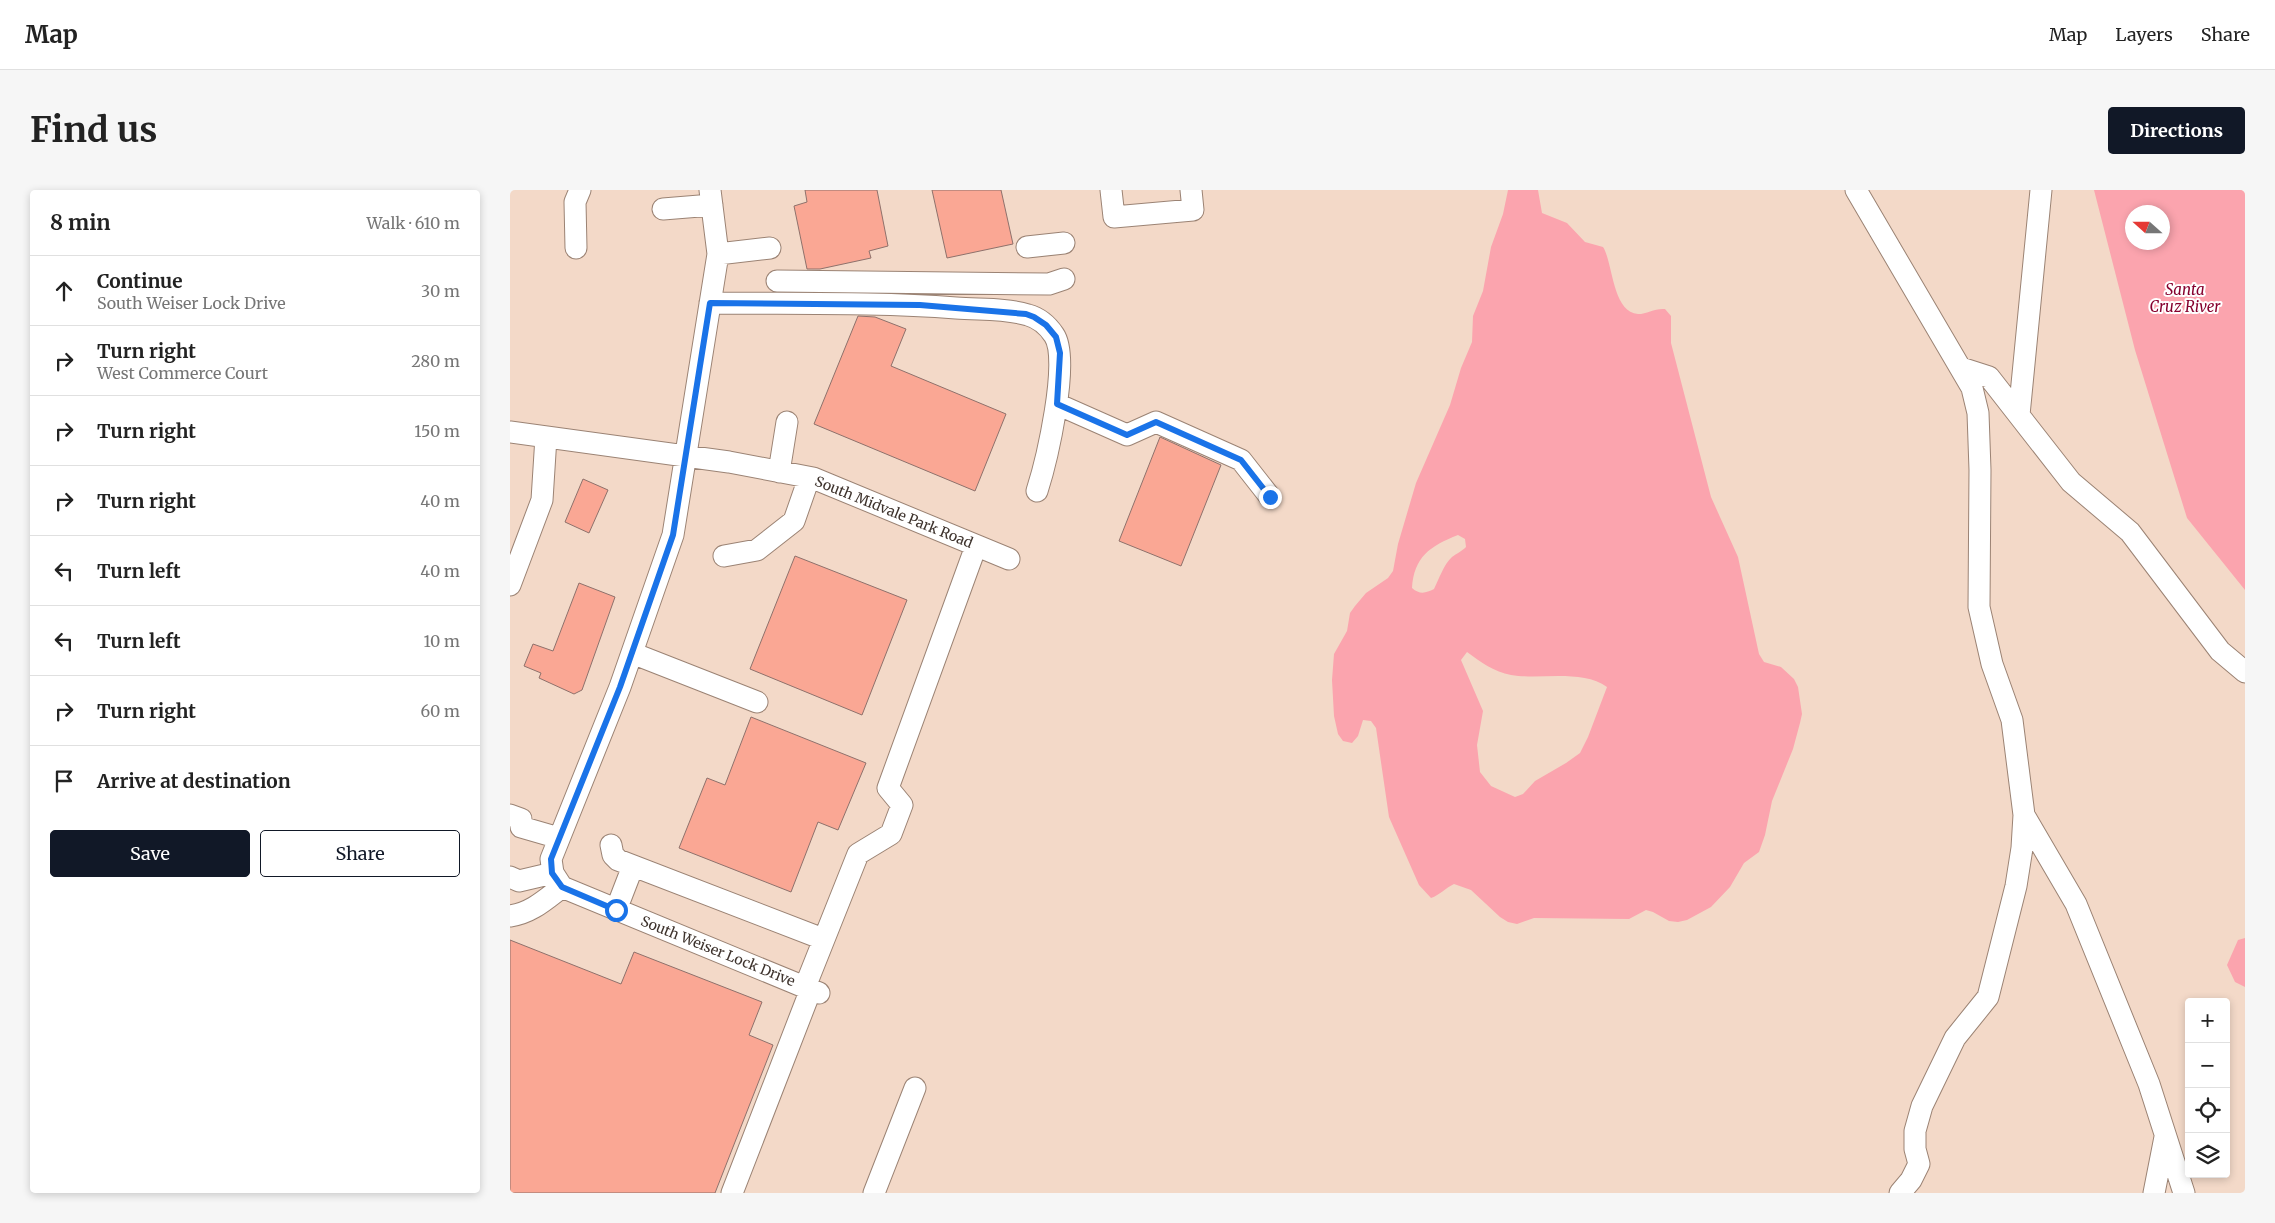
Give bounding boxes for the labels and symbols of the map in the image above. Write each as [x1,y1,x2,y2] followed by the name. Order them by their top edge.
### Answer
[2125,205,2170,250] north arrow
[2150,280,2221,316] water label: Santa Cruz River
[812,472,976,552] street label: South Midvale Park Road
[1259,486,1282,509] route end
[605,899,628,922] route start
[638,912,798,990] street label: South Weiser Lock Drive

